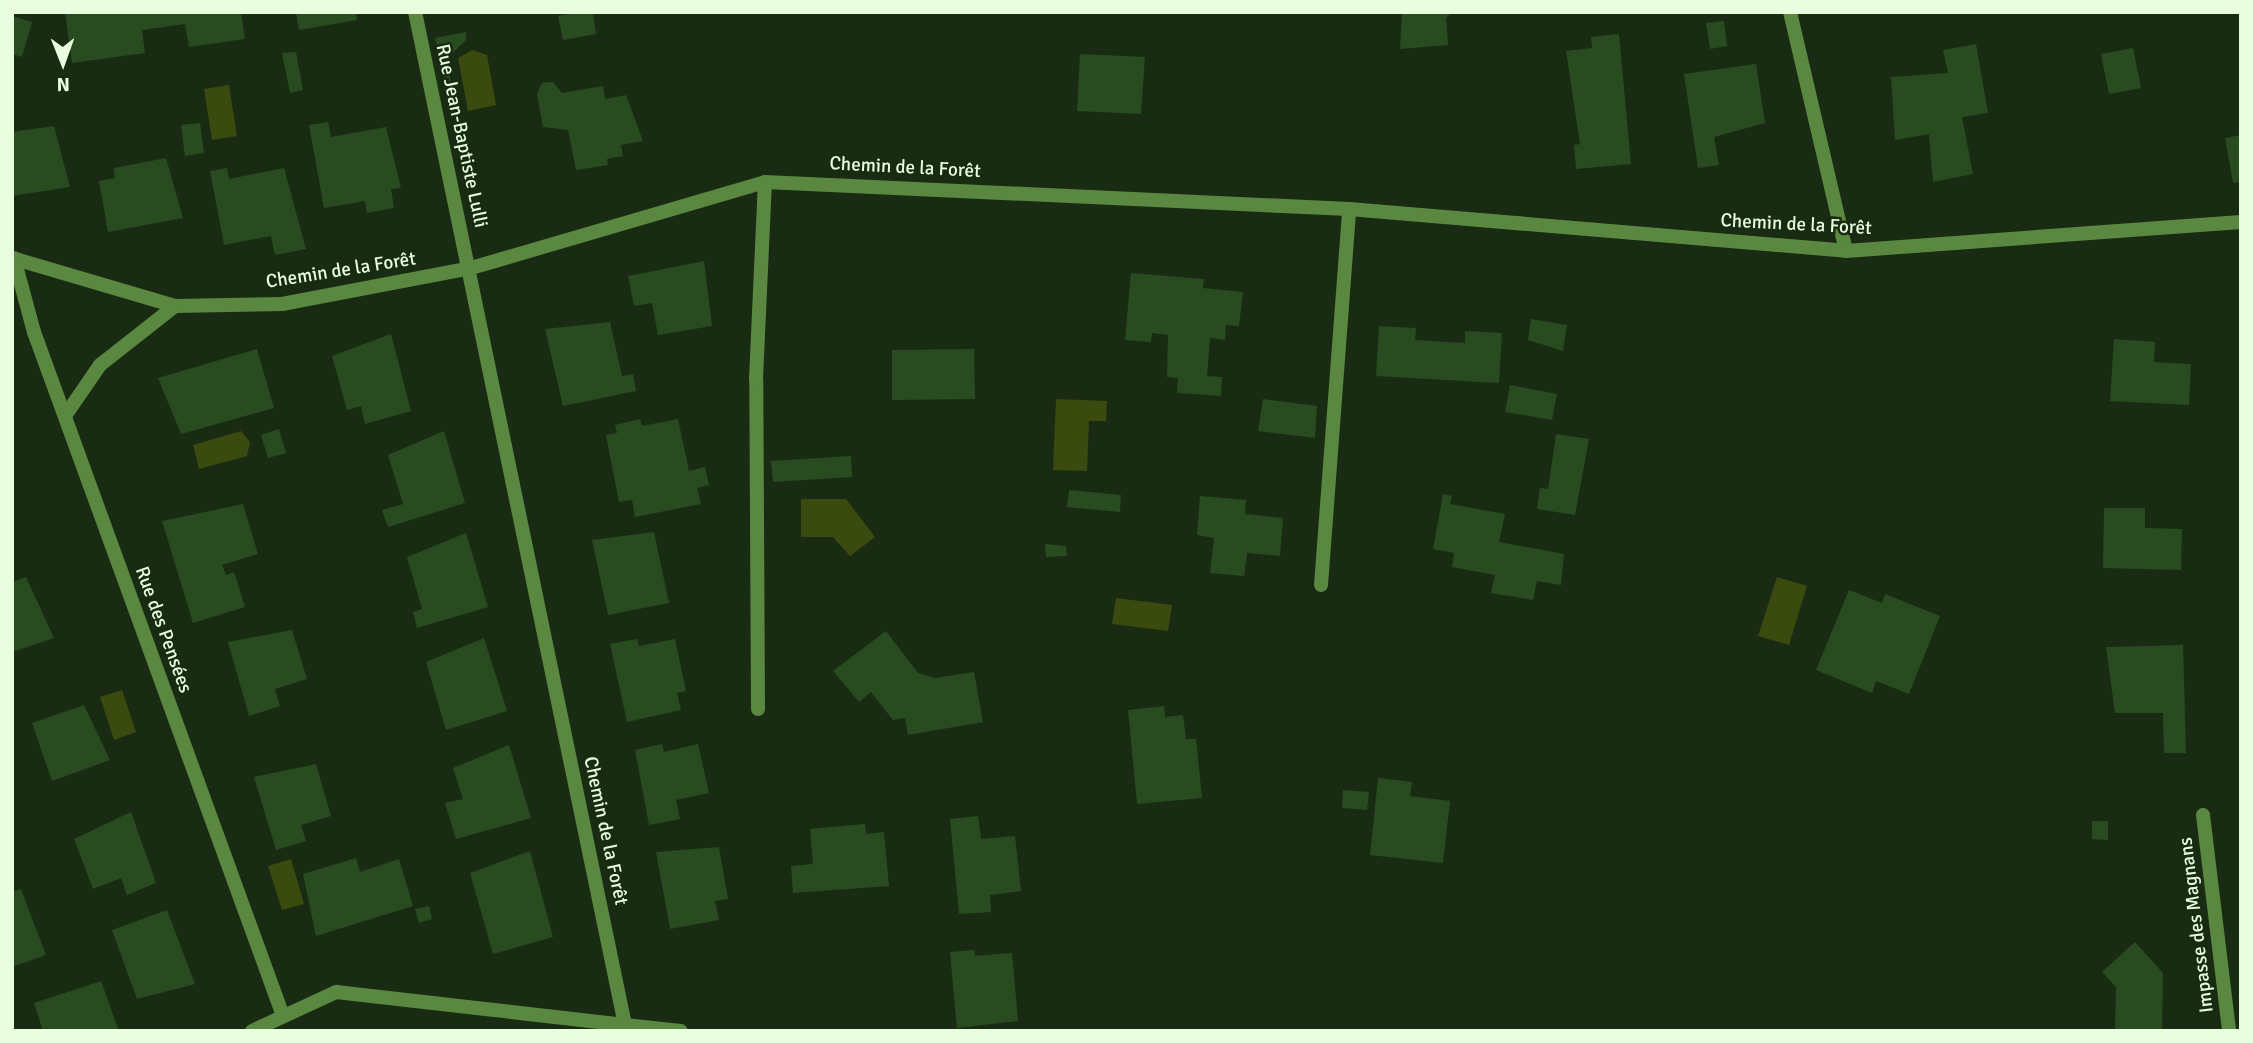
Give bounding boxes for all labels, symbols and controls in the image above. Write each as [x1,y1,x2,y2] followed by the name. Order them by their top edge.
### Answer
[28,28,98,98] north arrow
[430,42,492,230] street label: Rue Jean-Baptiste Lulli
[57,72,70,96] text: N
[829,153,981,183] street label: Chemin de la Forêt
[1720,210,1872,240] street label: Chemin de la Forêt
[264,248,418,294] street label: Chemin de la Forêt
[130,564,196,696] street label: Rue des Pensées
[578,755,632,907] street label: Chemin de la Forêt
[2175,836,2219,1014] street label: Impasse des Magnans

